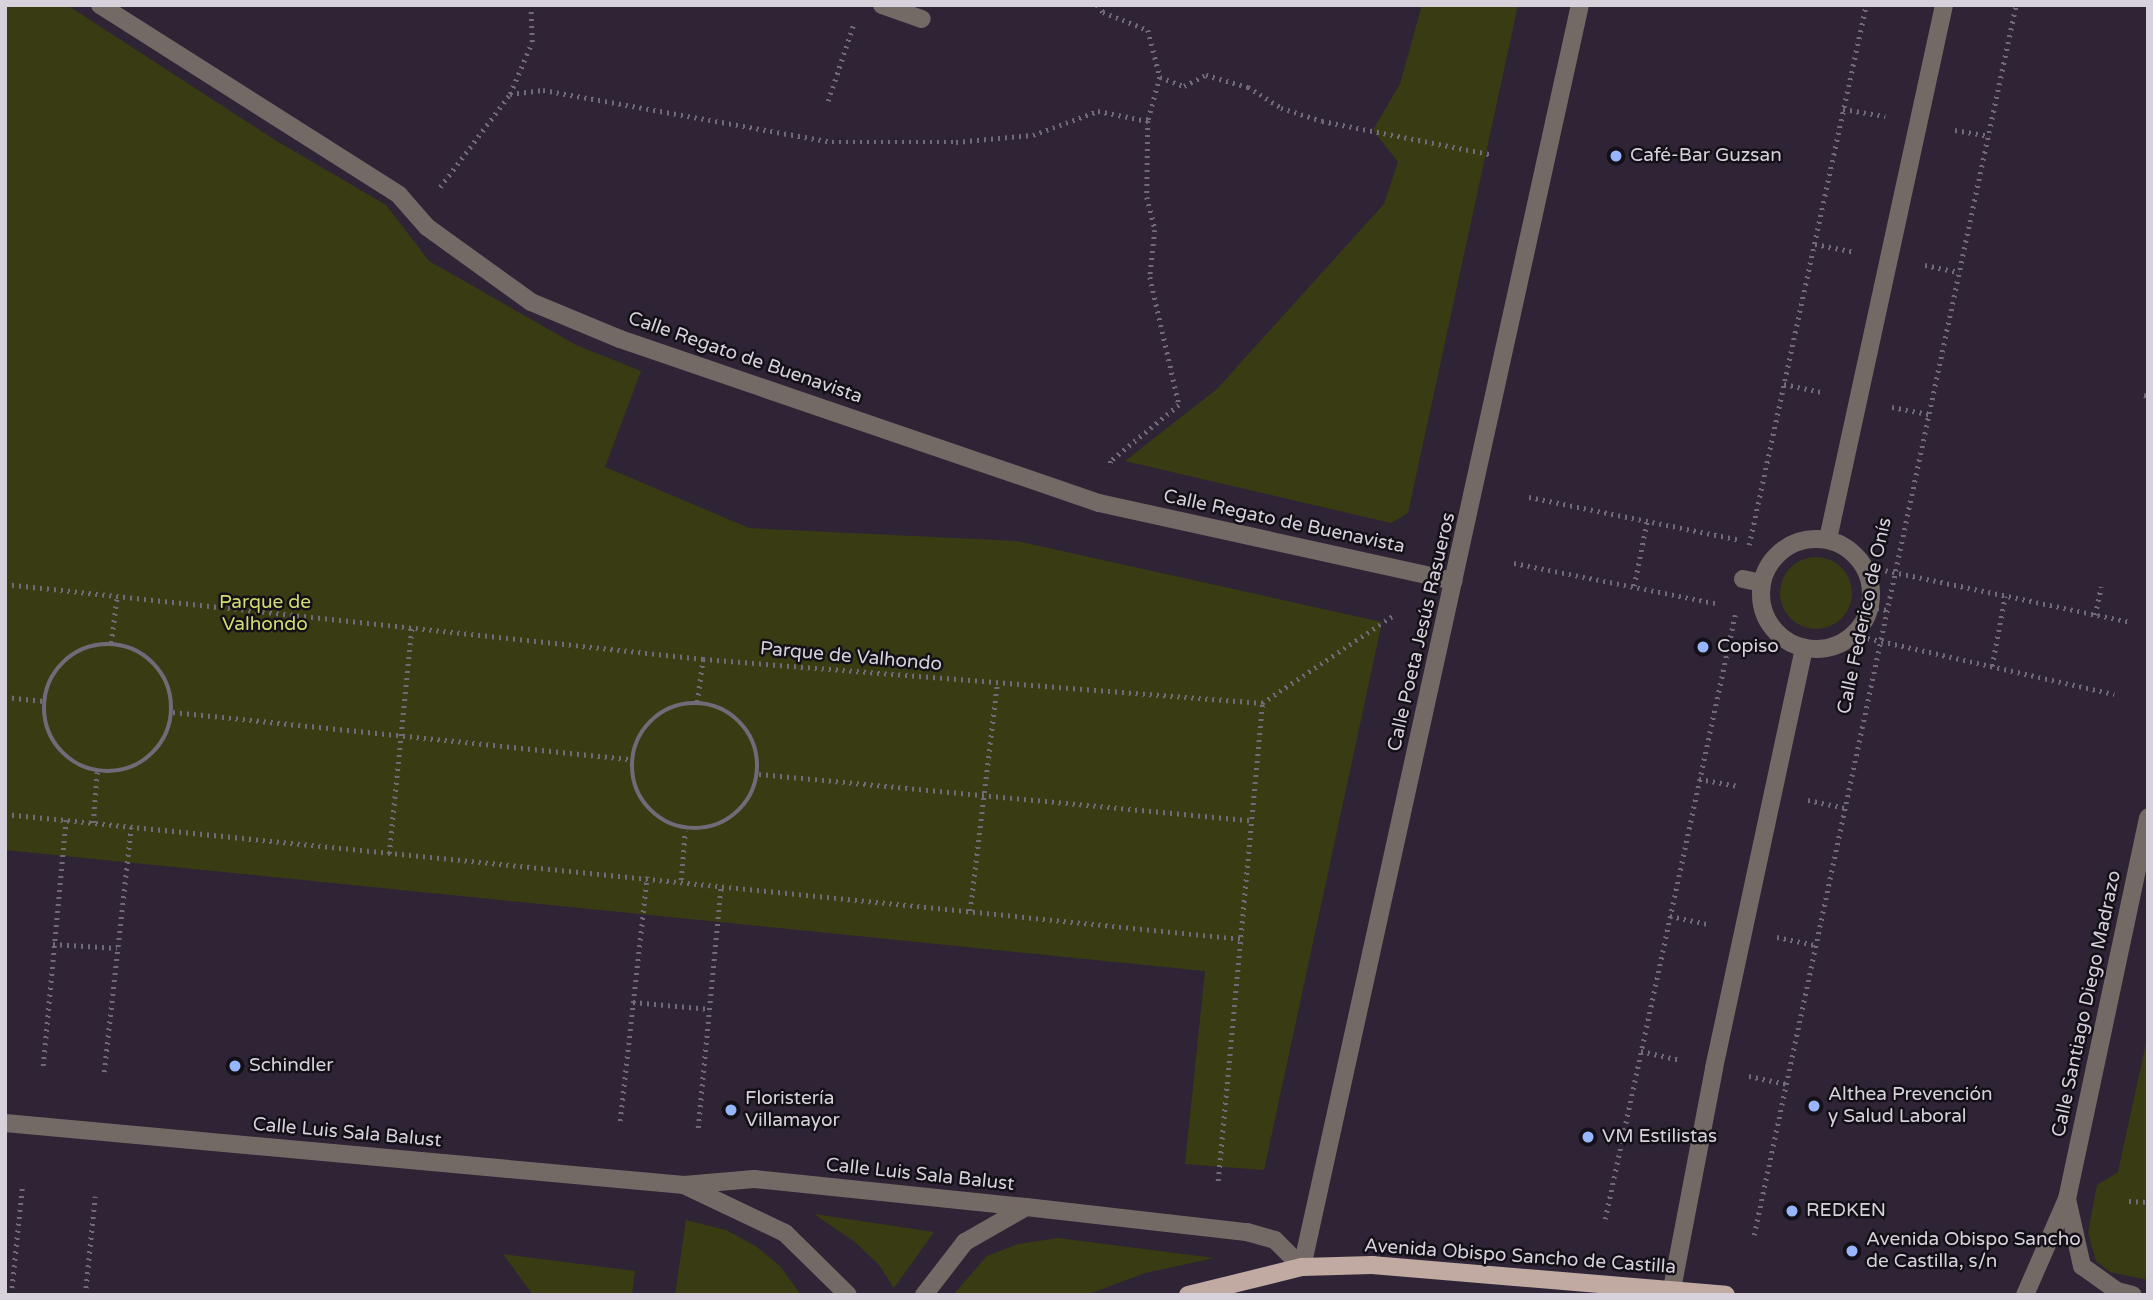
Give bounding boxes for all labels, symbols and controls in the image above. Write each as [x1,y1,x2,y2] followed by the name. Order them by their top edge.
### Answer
[1630,145,1782,167] place label: Café-Bar Guzsan
[1608,148,1624,164] marker: Café-Bar Guzsan
[625,307,865,409] street label: Calle Regato de Buenavista
[1161,485,1407,559] street label: Calle Regato de Buenavista
[1383,510,1461,754] street label: Calle Poeta Jesús Rasueros
[1833,516,1897,716] street label: Calle Federico de Onís
[219,592,311,636] park label: Parque de Valhondo
[1717,636,1779,658] place label: Copiso
[759,638,943,676] street label: Parque de Valhondo
[1695,639,1711,655] marker: Copiso
[2048,869,2126,1139] street label: Calle Santiago Diego Madrazo
[249,1055,333,1077] place label: Schindler
[227,1058,243,1074] marker: Schindler
[1828,1084,1993,1128] place label: Althea Prevención y Salud Laboral
[745,1088,840,1132] place label: Floristería Villamayor
[1806,1098,1822,1114] marker: Althea Prevención y Salud Laboral
[723,1102,739,1118] marker: Floristería Villamayor
[252,1113,442,1153] street label: Calle Luis Sala Balust
[1602,1126,1717,1148] place label: VM Estilistas
[1580,1129,1596,1145] marker: VM Estilistas
[825,1154,1015,1196] street label: Calle Luis Sala Balust
[1806,1200,1886,1222] place label: REDKEN
[1784,1203,1800,1219] marker: REDKEN
[1866,1229,2081,1273] place label: Avenida Obispo Sancho de Castilla, s/n
[1363,1235,1677,1279] street label: Avenida Obispo Sancho de Castilla
[1844,1243,1860,1259] marker: Avenida Obispo Sancho de Castilla, s/n

